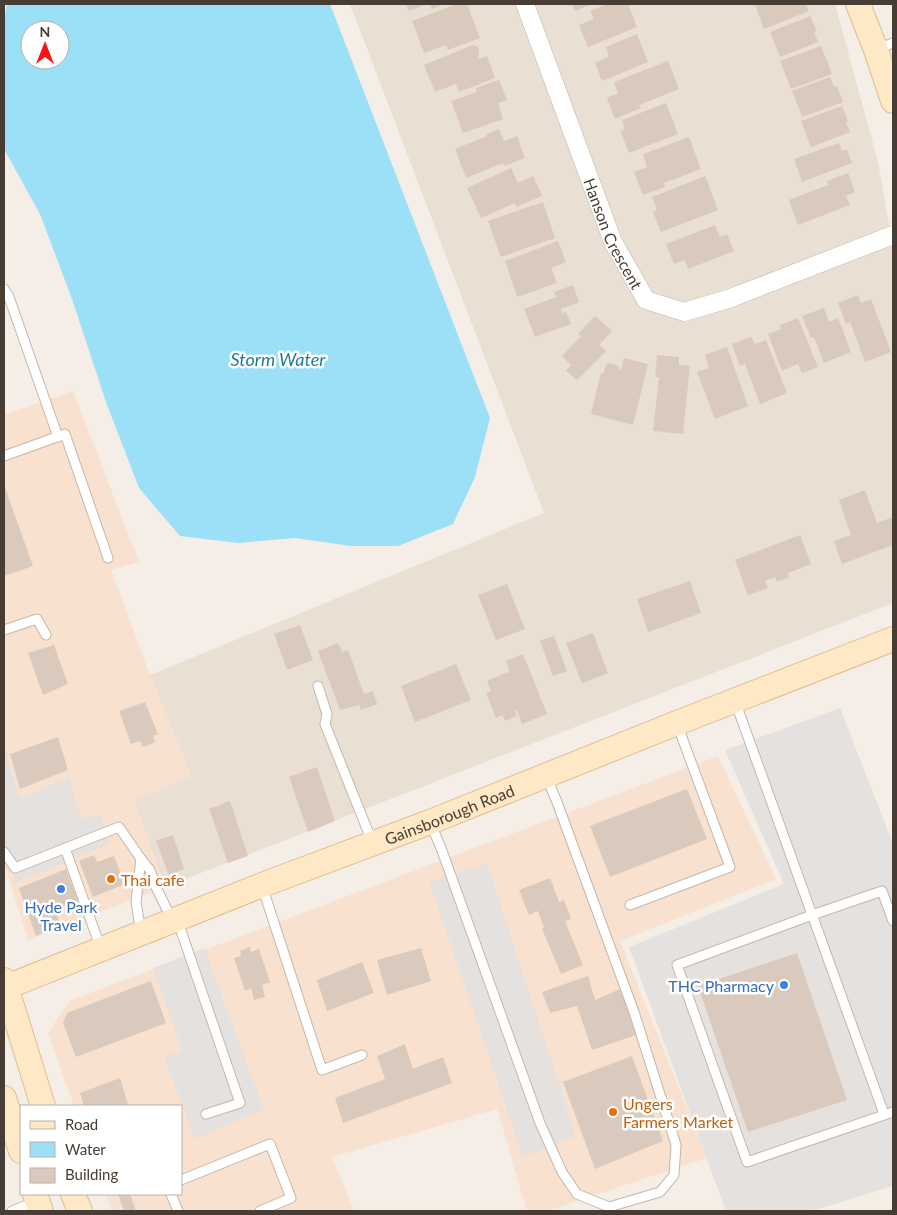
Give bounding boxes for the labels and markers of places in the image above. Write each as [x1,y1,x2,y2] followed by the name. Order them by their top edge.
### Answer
[121,870,184,889] place label: Thai cafe
[105,873,117,885] marker: Thai cafe
[55,883,67,895] marker: Hyde Park Travel
[25,897,98,934] place label: Hyde Park Travel
[668,976,775,995] place label: THC Pharmacy
[778,979,790,991] marker: THC Pharmacy
[623,1094,734,1131] place label: Ungers Farmers Market
[607,1106,619,1118] marker: Ungers Farmers Market

